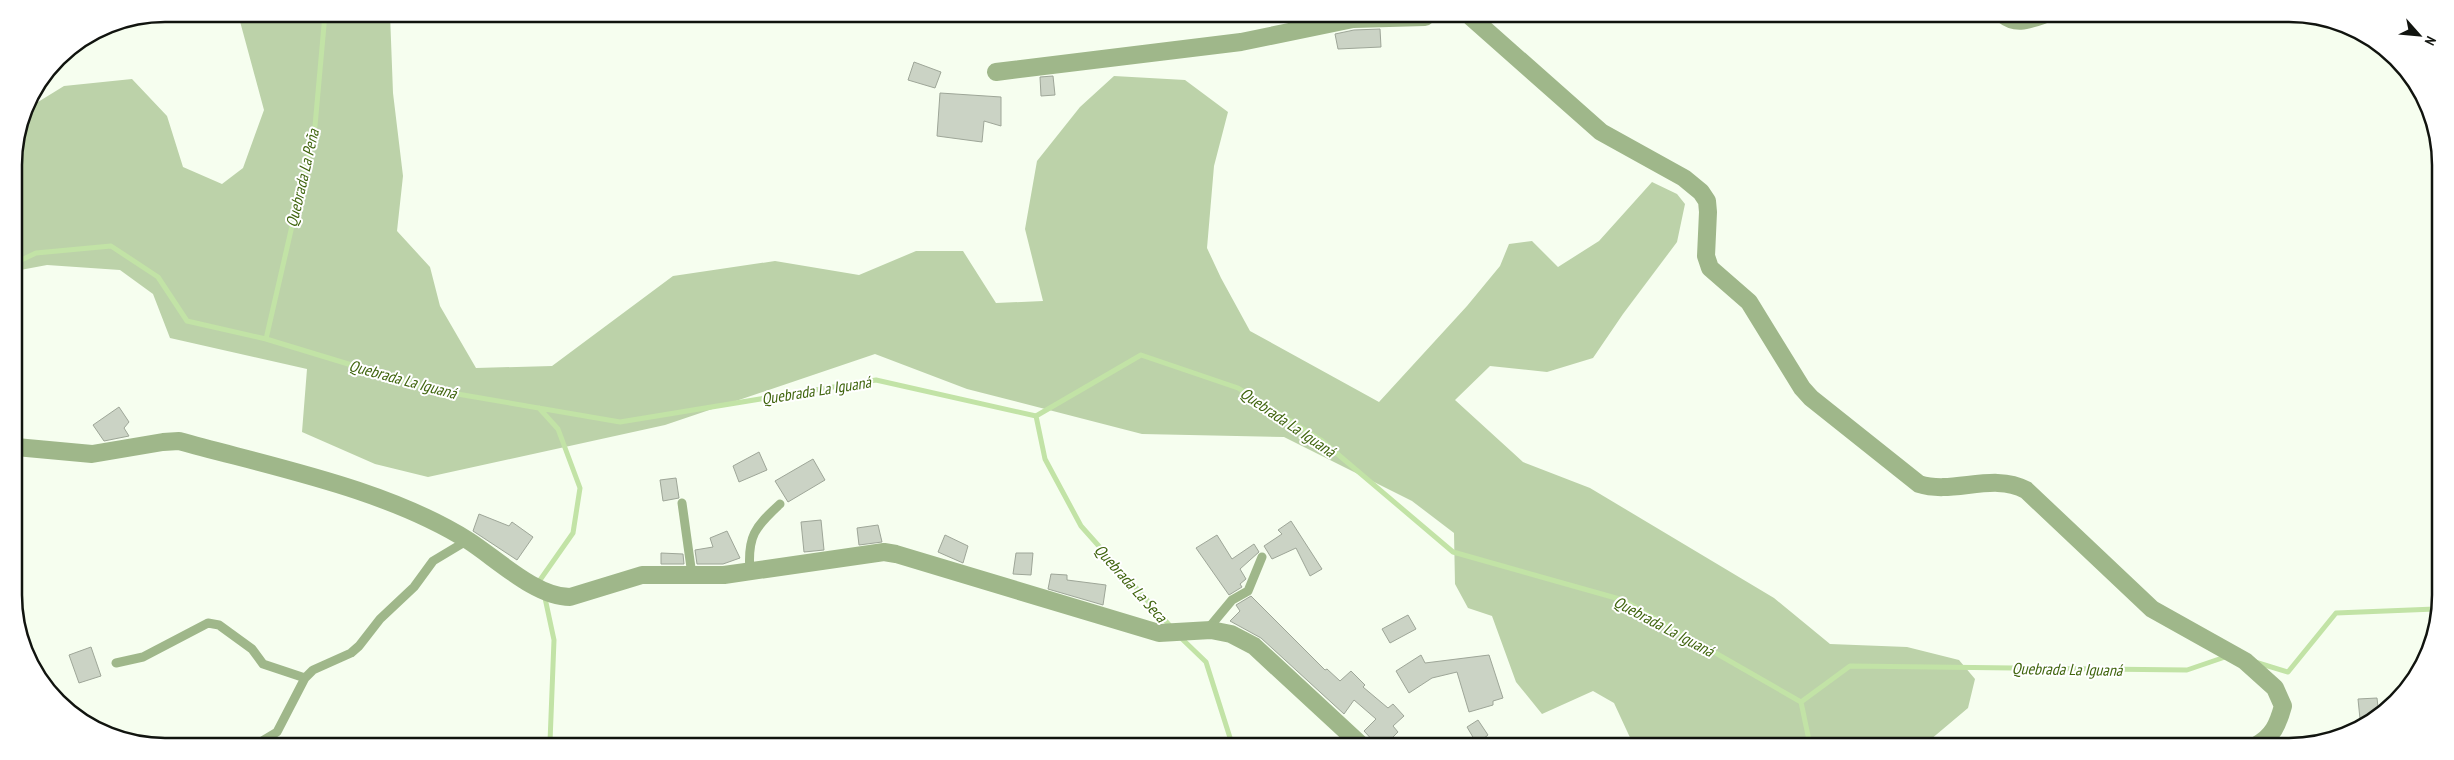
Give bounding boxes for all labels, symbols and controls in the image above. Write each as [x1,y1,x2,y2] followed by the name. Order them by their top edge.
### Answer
[2394,10,2444,60] north arrow
[2421,33,2440,48] text: N
[281,126,323,229] water label: Quebrada La Peña
[347,355,460,403] water label: Quebrada La Iguaná
[760,371,874,409] water label: Quebrada La Iguaná
[1237,383,1341,462] water label: Quebrada La Iguaná
[1091,540,1172,627] water label: Quebrada La Seca
[1611,591,1719,661] water label: Quebrada La Iguaná
[2012,658,2124,680] water label: Quebrada La Iguaná

